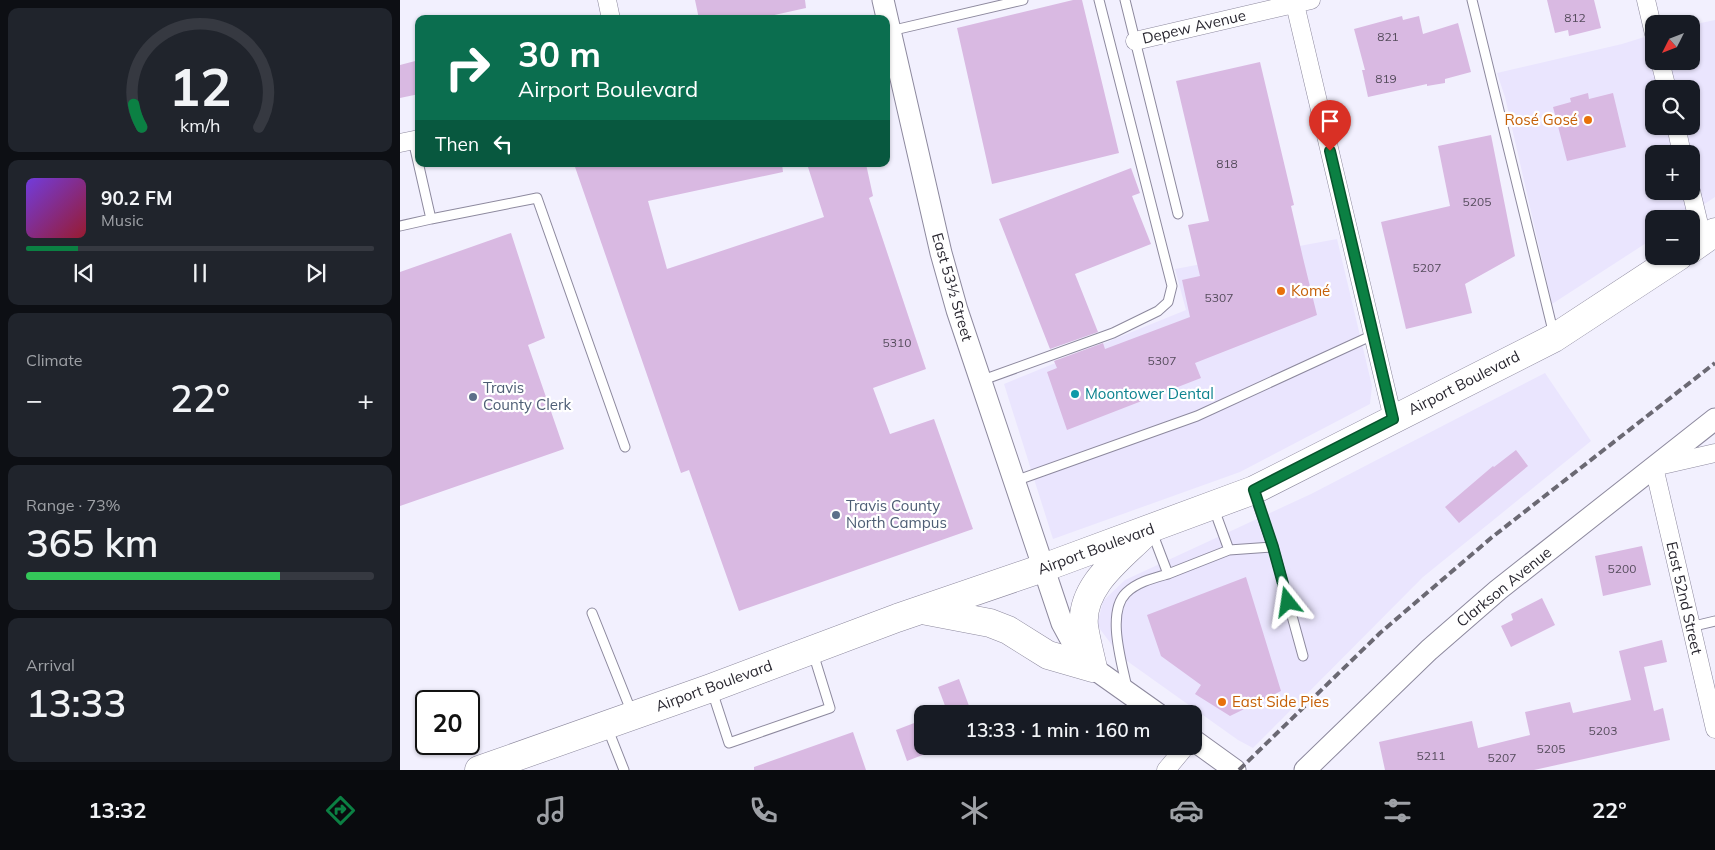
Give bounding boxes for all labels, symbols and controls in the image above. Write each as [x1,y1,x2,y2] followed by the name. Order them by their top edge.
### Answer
[1140,5,1247,48] street label: Depew Avenue
[1564,10,1586,25] house number: 812
[1645,15,1700,70] north arrow
[1645,15,1700,265] map controls
[1377,29,1399,44] house number: 821
[518,32,601,76] text: 30 m
[435,35,500,100] icon: right
[169,54,231,119] text: 12
[1375,71,1397,86] house number: 819
[518,75,698,103] text: Airport Boulevard
[1645,80,1700,135] button: search
[1309,100,1351,151] pin
[1316,107,1344,135] icon: arrive
[1505,110,1578,129] place label: Rosé Gosé
[180,114,220,136] text: km/h
[1582,114,1594,126] marker: Rosé Gosé
[489,130,517,158] icon: left
[435,132,479,156] text: Then
[1645,145,1700,200] button: +
[1216,156,1238,171] house number: 818
[101,186,173,210] text: 90.2 FM
[1463,194,1491,209] house number: 5205
[101,210,144,230] text: Music
[1645,210,1700,265] button: −
[928,231,977,343] street label: East 53½ Street
[70,259,98,287] icon: previous
[186,259,214,287] icon: pause
[302,259,330,287] icon: next
[1413,260,1441,275] house number: 5207
[1291,281,1330,300] place label: Komé
[1275,285,1287,297] marker: Komé
[1205,290,1233,305] house number: 5307
[883,335,911,350] house number: 5310
[1405,346,1523,419] street label: Airport Boulevard
[26,350,82,370] text: Climate
[1148,353,1176,368] house number: 5307
[170,374,230,422] text: 22°
[483,378,571,414] place label: Travis County Clerk
[26,382,43,417] text: −
[357,382,374,417] text: +
[1085,384,1214,403] place label: Moontower Dental
[1069,388,1081,400] marker: Moontower Dental
[467,391,479,403] marker: Travis County Clerk
[26,495,121,515] text: Range · 73%
[846,496,947,532] place label: Travis County North Campus
[830,509,842,521] marker: Travis County North Campus
[26,519,159,567] text: 365 km
[1035,519,1157,578] street label: Airport Boulevard
[1662,540,1707,656] street label: East 52nd Street
[1452,542,1555,631] street label: Clarkson Avenue
[1608,561,1636,576] house number: 5200
[1261,575,1313,627] position arrow
[26,655,75,675] text: Arrival
[653,656,775,715] street label: Airport Boulevard
[26,679,126,727] text: 13:33
[415,690,480,755] speed limit sign: 20
[1232,692,1329,711] place label: East Side Pies
[1216,696,1228,708] marker: East Side Pies
[965,718,1151,742] text: 13:33 · 1 min · 160 m
[1589,723,1617,738] house number: 5203
[1537,741,1565,756] house number: 5205
[1417,748,1445,763] house number: 5211
[1488,750,1516,765] house number: 5207
[323,793,358,828] icon: directions
[534,793,569,828] icon: music
[746,793,781,828] icon: phone
[957,793,992,828] icon: climate
[1169,793,1204,828] icon: car
[1380,793,1415,828] icon: filters
[88,796,147,824] text: 13:32
[1592,796,1627,824] text: 22°

